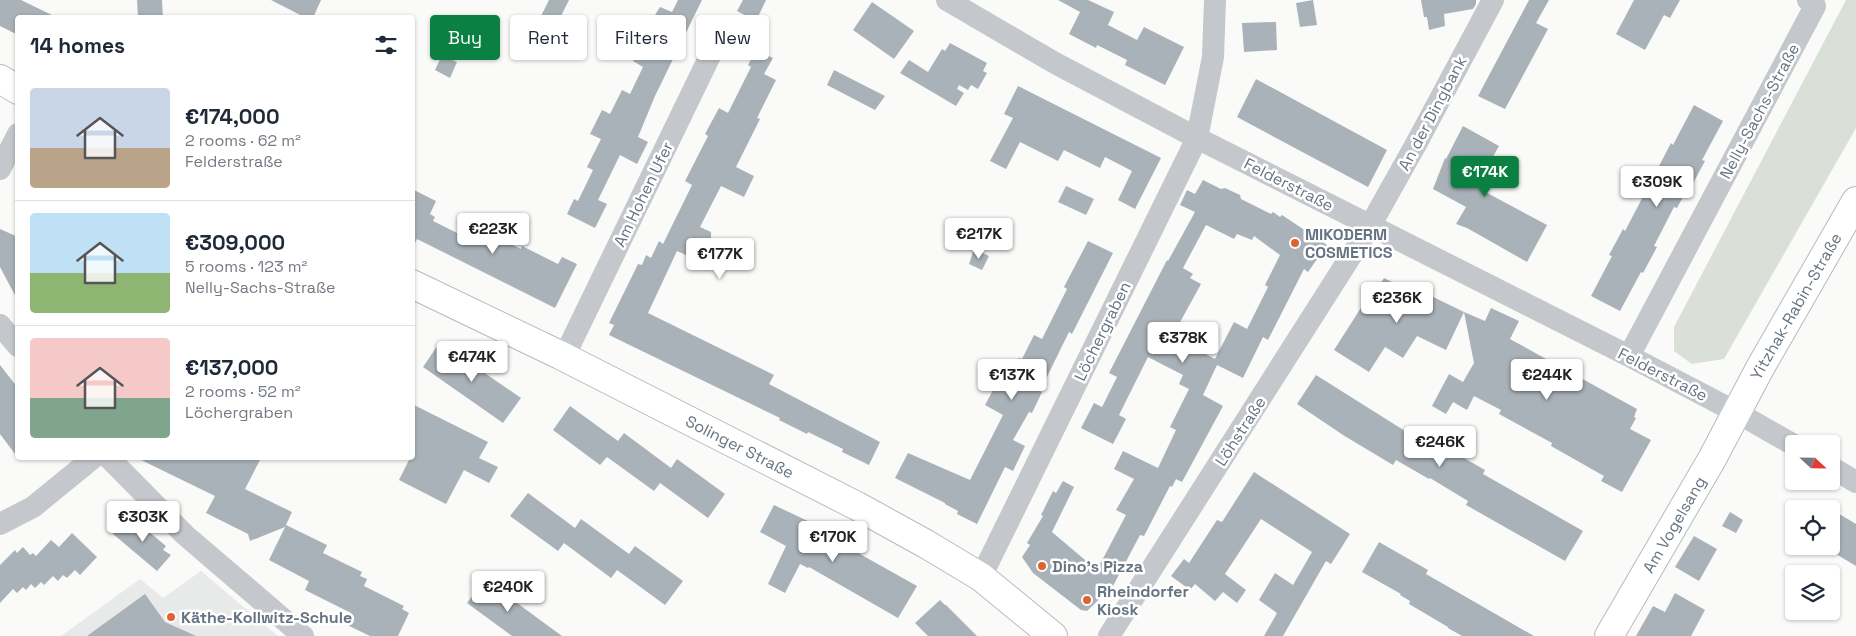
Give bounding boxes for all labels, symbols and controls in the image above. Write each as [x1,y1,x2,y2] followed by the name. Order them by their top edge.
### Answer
[430,15,500,60] chip: Buy
[510,15,587,60] chip: Rent
[597,15,686,60] chip: Filters
[696,15,769,60] chip: New
[372,31,400,59] icon: filters
[30,32,125,59] text: 14 homes
[1715,40,1804,183] street label: Nelly-Sachs-Straße
[1393,52,1472,174] street label: An der Dingbank
[185,103,280,130] text: €174,000
[70,108,130,168] icon: home
[185,130,301,151] text: 2 rooms · 62 m²
[609,138,678,250] street label: Am Hohen Ufer
[185,151,283,172] text: Felderstraße
[1240,153,1337,216] street label: Felderstraße
[1450,156,1520,198] pin: €174K
[1462,161,1508,182] text: €174K
[1622,166,1692,208] pin: €309K
[1632,171,1682,192] text: €309K
[458,212,528,255] pin: €223K
[468,218,518,239] text: €223K
[944,218,1014,260] pin: €217K
[956,223,1002,244] text: €217K
[1305,224,1393,263] place label: MIKODERM COSMETICS
[185,229,285,256] text: €309,000
[1746,229,1846,384] street label: Yitzhak-Rabin-Straße
[70,233,130,293] icon: home
[1289,237,1301,249] marker: MIKODERM COSMETICS
[685,238,755,280] pin: €177K
[697,243,743,264] text: €177K
[185,256,307,277] text: 5 rooms · 123 m²
[185,277,336,298] text: Nelly-Sachs-Straße
[1069,278,1136,384] street label: Löchergraben
[1362,282,1432,324] pin: €236K
[1372,287,1422,308] text: €236K
[1148,322,1218,364] pin: €378K
[1158,327,1208,348] text: €378K
[437,340,507,383] pin: €474K
[1614,343,1711,406] street label: Felderstraße
[448,346,496,367] text: €474K
[185,354,278,381] text: €137,000
[70,358,130,418] icon: home
[977,358,1047,401] pin: €137K
[1512,358,1582,401] pin: €244K
[989,364,1035,385] text: €137K
[1522,364,1572,385] text: €244K
[185,381,301,402] text: 2 rooms · 52 m²
[1210,393,1271,470] street label: Löhstraße
[185,402,293,423] text: Löchergraben
[682,411,797,483] street label: Solinger Straße
[1405,426,1475,468] pin: €246K
[1415,431,1465,452] text: €246K
[1785,435,1840,490] north arrow
[1785,435,1840,620] map controls
[1638,473,1711,577] street label: Am Vogelsang
[108,500,178,543] pin: €303K
[1785,500,1840,555] button: locate
[118,506,168,527] text: €303K
[798,520,868,563] pin: €170K
[809,526,857,547] text: €170K
[1052,556,1143,577] place label: Dino's Pizza
[1036,560,1048,572] marker: Dino's Pizza
[1785,565,1840,620] button: layers
[473,570,543,613] pin: €240K
[483,576,533,597] text: €240K
[1097,581,1189,620] place label: Rheindorfer Kiosk
[1081,594,1093,606] marker: Rheindorfer Kiosk
[181,607,352,628] place label: Käthe-Kollwitz-Schule
[165,611,177,623] marker: Käthe-Kollwitz-Schule

